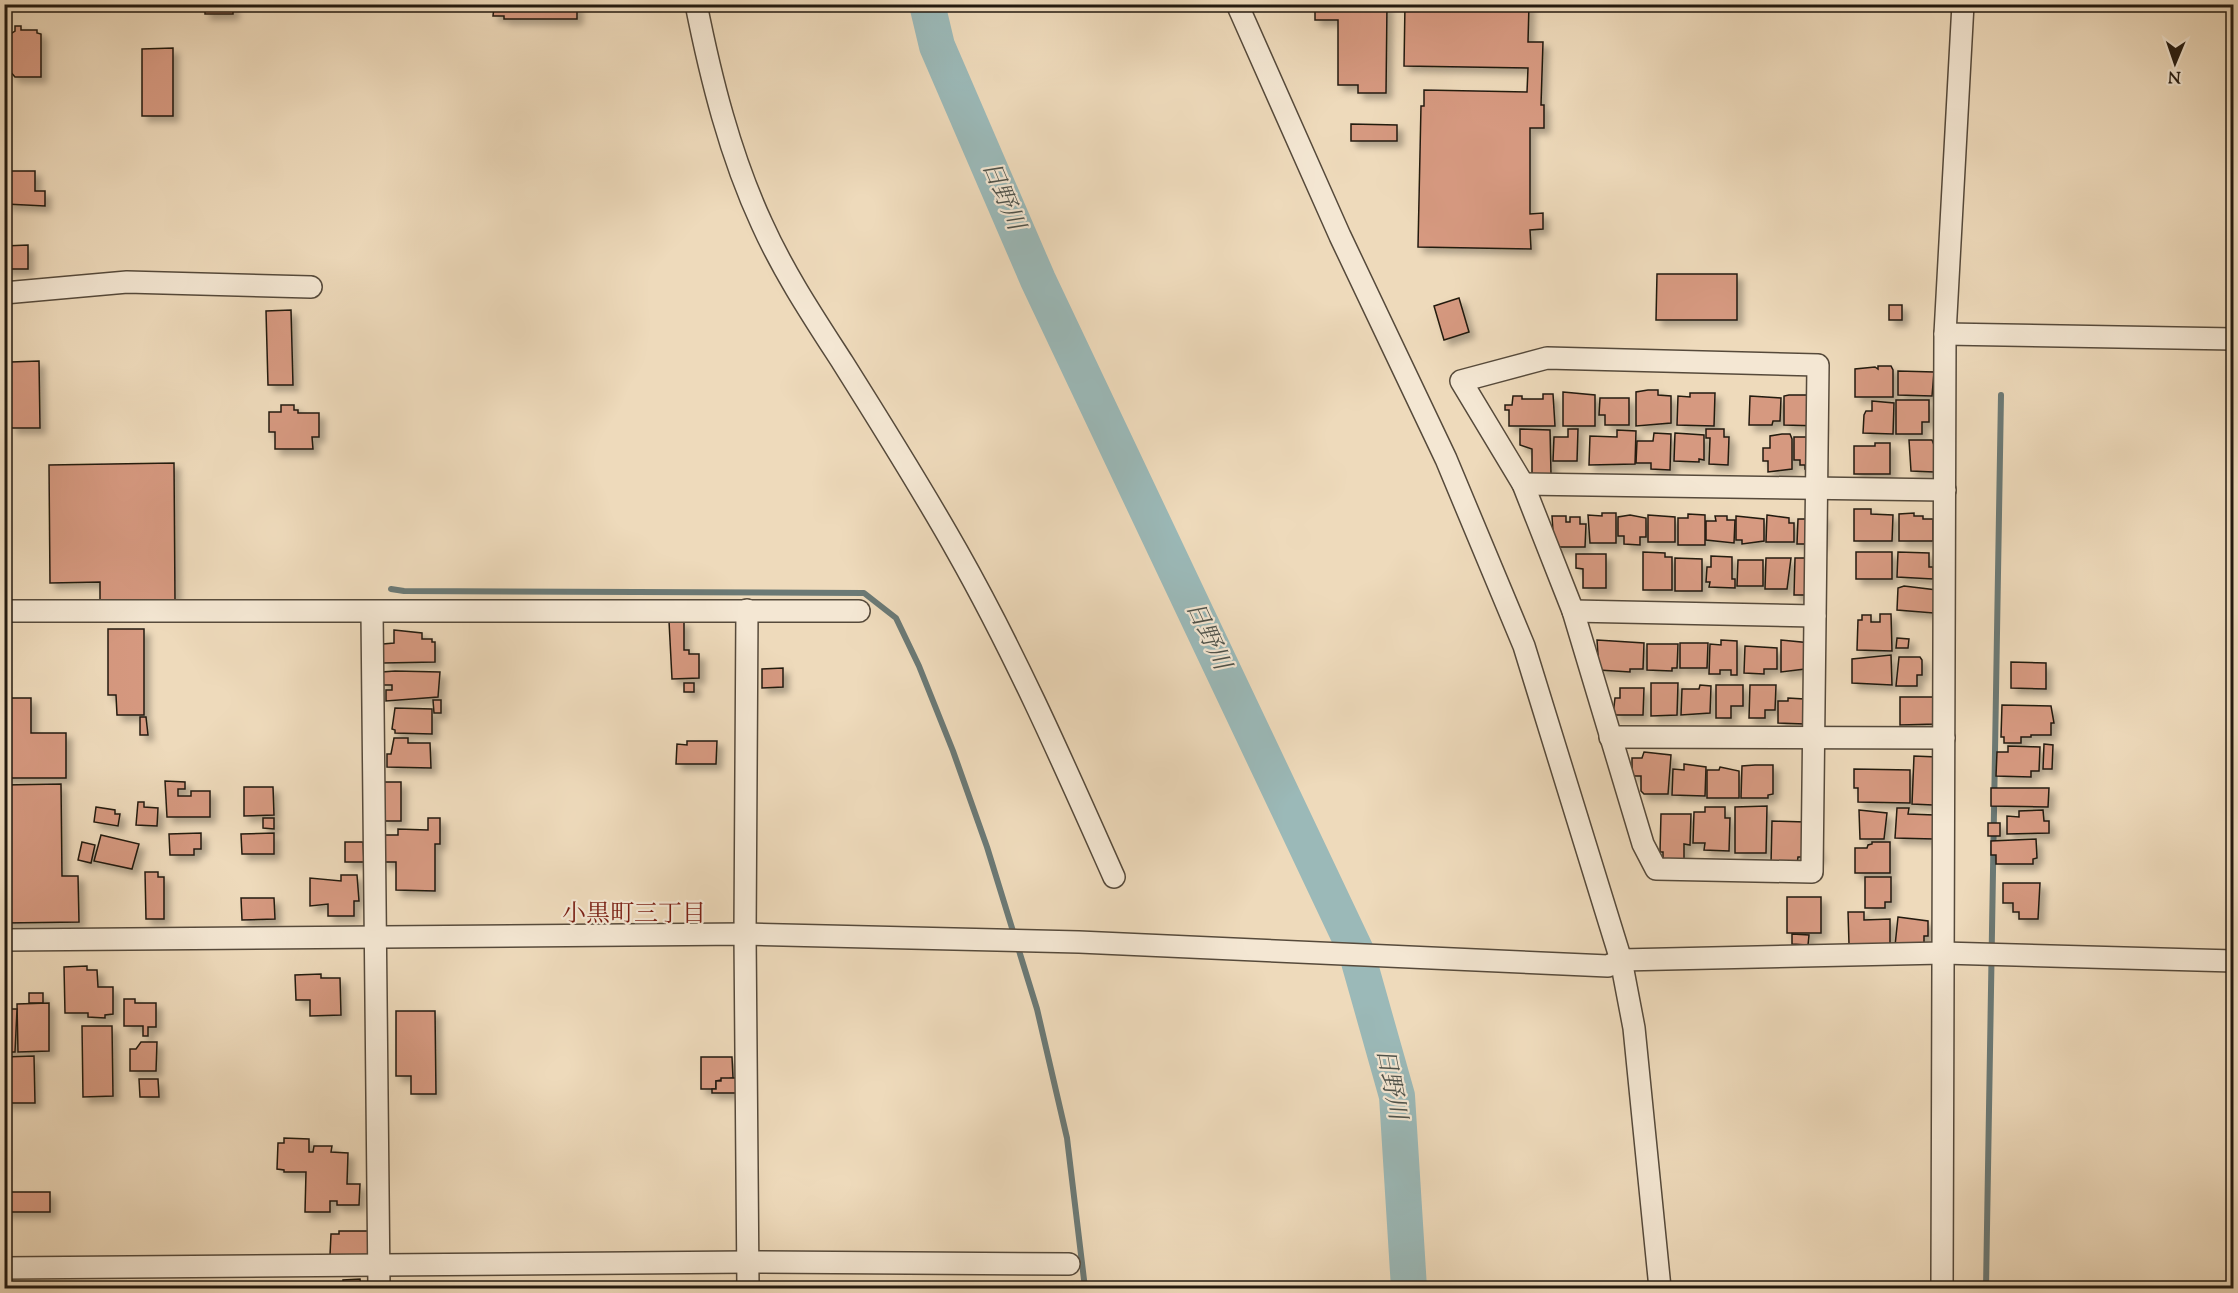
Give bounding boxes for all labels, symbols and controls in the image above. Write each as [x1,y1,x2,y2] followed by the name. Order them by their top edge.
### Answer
[2145,33,2205,93] north arrow
[2168,64,2181,87] text: N
[972,156,1033,239] water label: 日野川
[1176,596,1239,679] water label: 日野川
[562,898,706,932] district label: 小黒町三丁目
[1366,1045,1414,1126] water label: 日野川

